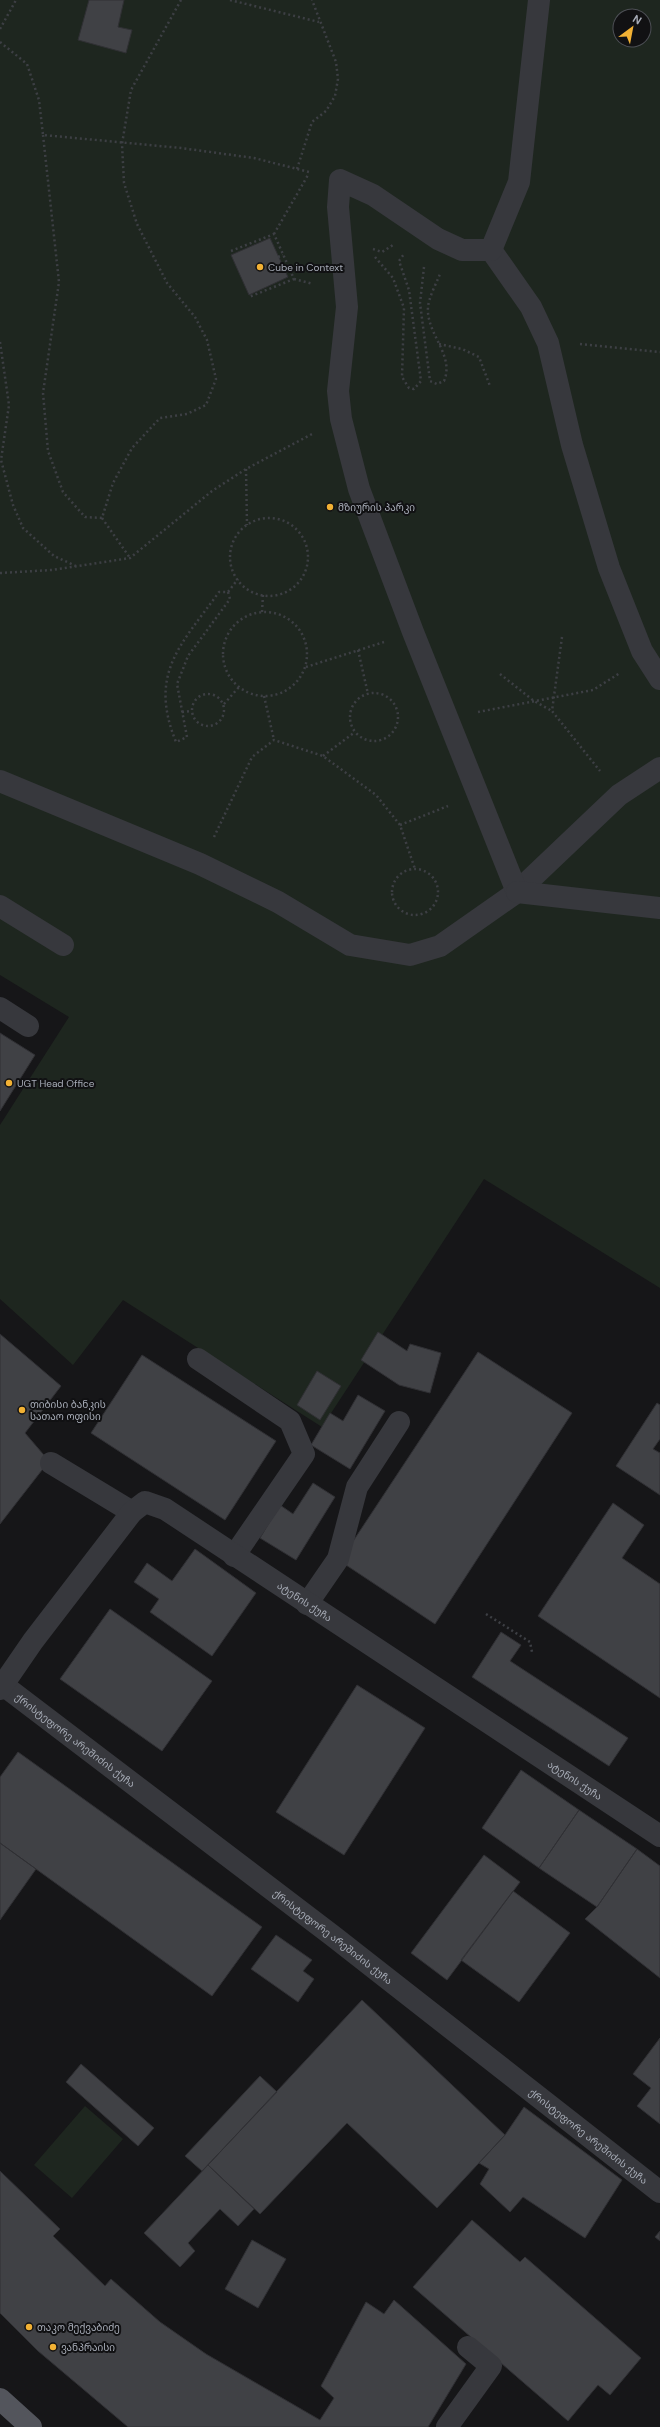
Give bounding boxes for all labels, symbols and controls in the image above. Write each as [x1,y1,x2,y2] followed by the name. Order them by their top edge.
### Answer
[612,8,652,48] north arrow
[630,11,644,28] text: N
[268,261,343,274] place label: Cube in Context
[255,262,265,272] marker: Cube in Context
[338,501,415,514] place label: მზიურის პარკი
[325,502,335,512] marker: მზიურის პარკი
[17,1077,95,1090] place label: UGT Head Office
[4,1078,14,1088] marker: UGT Head Office
[30,1398,106,1423] place label: თიბისი ბანკის სათაო ოფისი
[17,1405,27,1415] marker: თიბისი ბანკის სათაო ოფისი
[275,1579,335,1624] street label: ატენის ქუჩა
[13,1690,138,1790] street label: ქრისტეფორე არეშიძის ქუჩა
[545,1757,605,1803] street label: ატენის ქუჩა
[271,1886,395,1987] street label: ქრისტეფორე არეშიძის ქუჩა
[526,2085,651,2187] street label: ქრისტეფორე არეშიძის ქუჩა
[37,2321,120,2334] place label: თაკო მექვაბიძე
[24,2322,34,2332] marker: თაკო მექვაბიძე
[61,2341,115,2354] place label: ვანპრაისი
[48,2342,58,2352] marker: ვანპრაისი

